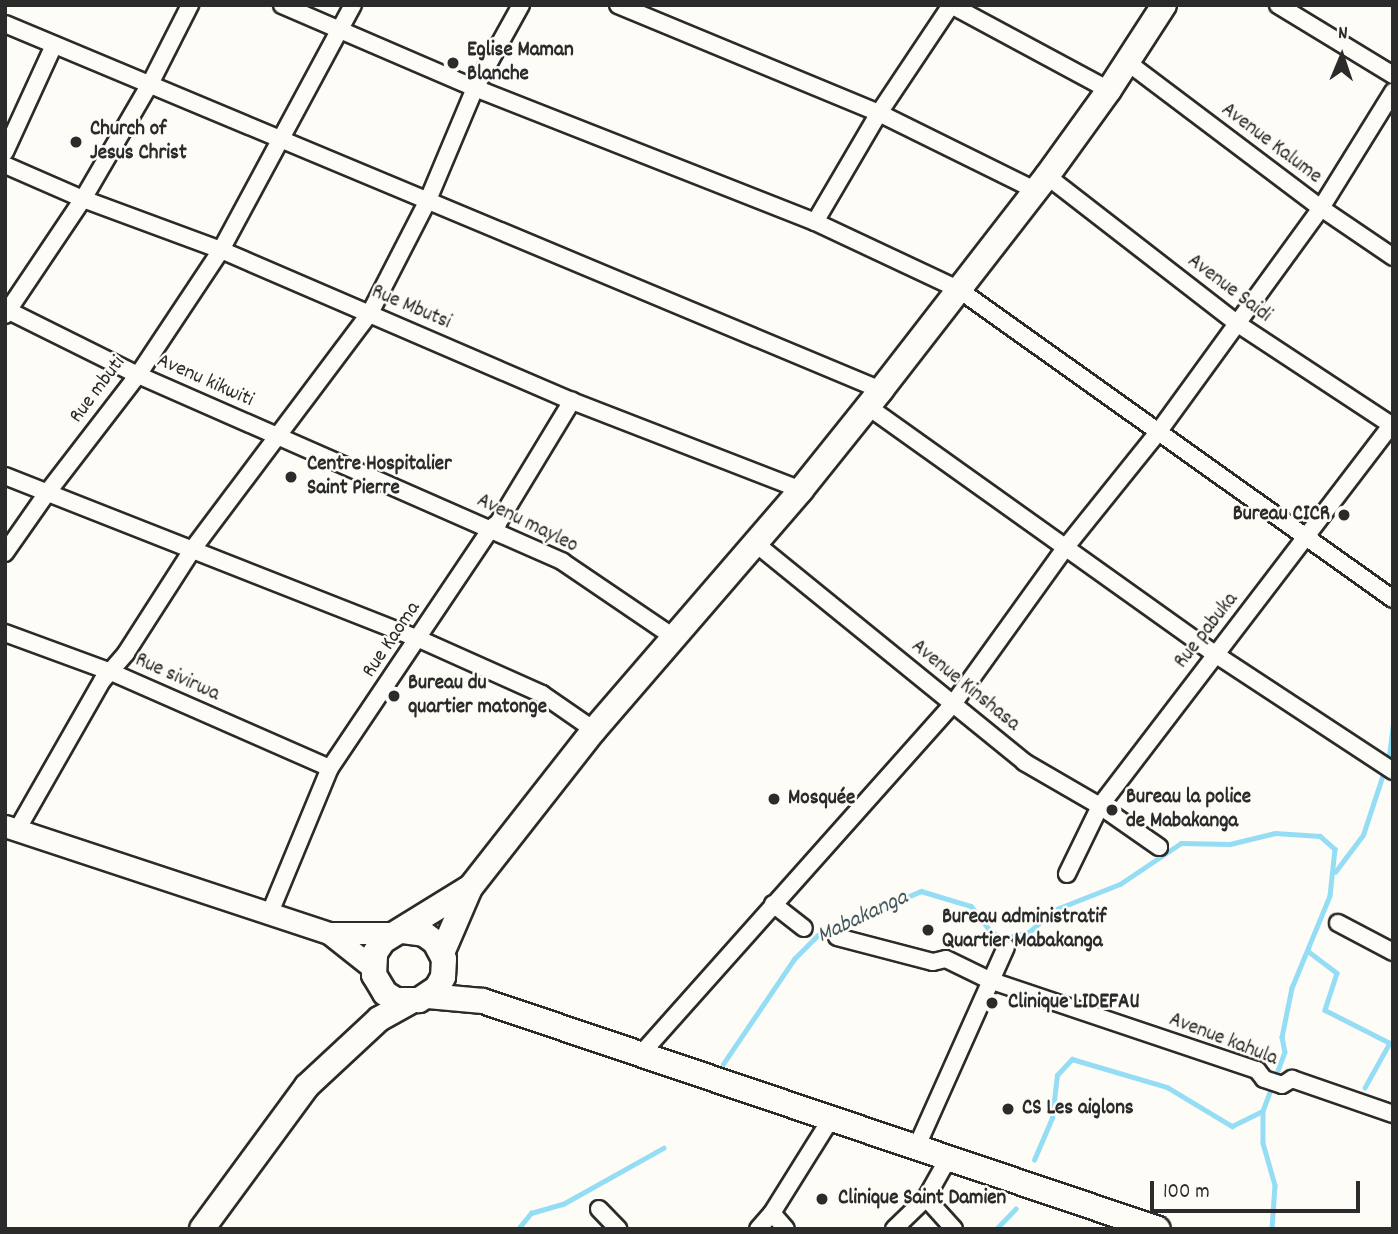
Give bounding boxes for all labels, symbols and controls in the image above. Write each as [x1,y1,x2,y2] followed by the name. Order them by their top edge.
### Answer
[1307,21,1377,91] north arrow
[1338,21,1348,48] text: N
[467,38,574,88] place label: Eglise Maman Blanche
[445,55,461,71] marker: Eglise Maman Blanche
[1216,98,1326,190] street label: Avenue Kalume
[90,117,187,167] place label: Church of Jesus Christ
[68,134,84,150] marker: Church of Jesus Christ
[1182,249,1276,329] street label: Avenue Saidi
[367,280,455,336] street label: Rue Mbutsi
[153,349,257,413] street label: Avenu kikwiti
[65,351,131,429] street label: Rue mbuti
[307,452,452,502] place label: Centre Hospitalier Saint Pierre
[281,467,301,487] marker: Centre Hospitalier Saint Pierre
[472,489,582,559] street label: Avenu mayleo
[1233,502,1330,528] place label: Bureau CICR
[1336,507,1352,523] marker: Bureau CICR
[1170,588,1244,674] street label: Rue pabuka
[357,597,427,683] street label: Rue Kaoma
[906,635,1024,737] street label: Avenue Kinshasa
[131,648,223,708] street label: Rue sivirwa
[408,671,547,721] place label: Bureau du quartier matonge
[386,688,402,704] marker: Bureau du quartier matonge
[1126,785,1251,835] place label: Bureau la police de Mabakanga
[788,786,855,812] place label: Mosquée
[766,791,782,807] marker: Mosquée
[1104,802,1120,818] marker: Bureau la police de Mabakanga
[813,885,913,951] water label: Mabakanga
[942,905,1106,955] place label: Bureau administratif Quartier Mabakanga
[920,922,936,938] marker: Bureau administratif Quartier Mabakanga
[1008,990,1140,1016] place label: Clinique LIDEFAU
[982,993,1002,1013] marker: Clinique LIDEFAU
[1165,1008,1281,1072] street label: Avenue kahula
[1022,1096,1134,1122] place label: CS Les aiglons
[1000,1101,1016,1117] marker: CS Les aiglons
[1153,1168,1363,1212] scale bar
[1163,1178,1210,1208] text: 100 m
[838,1186,1006,1212] place label: Clinique Saint Damien
[812,1189,832,1209] marker: Clinique Saint Damien

